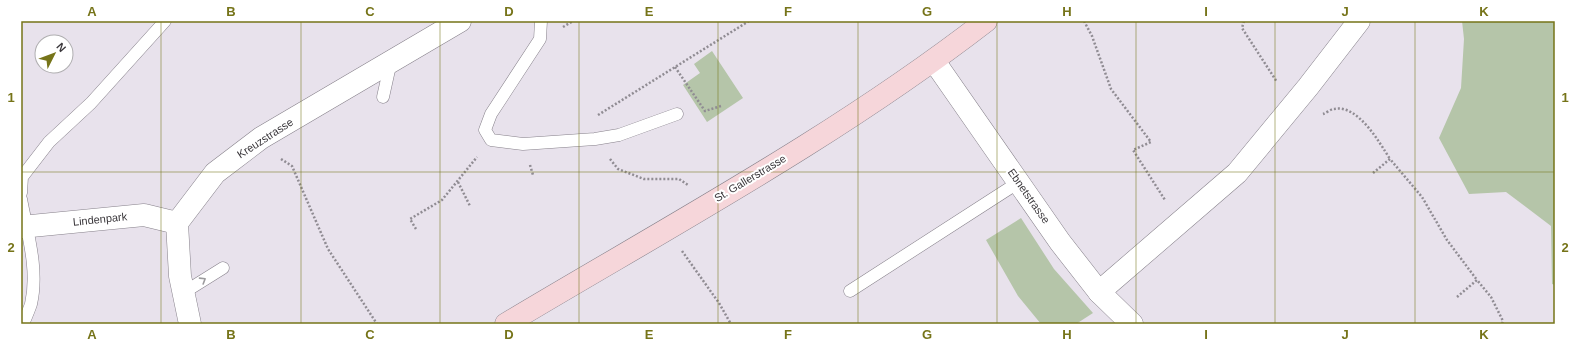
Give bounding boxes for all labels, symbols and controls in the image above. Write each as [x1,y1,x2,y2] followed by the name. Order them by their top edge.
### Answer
[87,4,97,19] text: A
[226,4,236,19] text: B
[365,4,375,19] text: C
[504,4,514,19] text: D
[645,4,654,19] text: E
[784,4,792,19] text: F
[922,4,932,19] text: G
[1062,4,1072,19] text: H
[1204,4,1208,19] text: I
[1341,4,1349,19] text: J
[1479,4,1489,19] text: K
[34,34,74,74] north arrow
[54,40,69,54] text: N
[7,90,15,105] text: 1
[1561,90,1569,105] text: 1
[235,115,295,161] street label: Kreuzstrasse
[712,152,788,204] street label: St. Gallerstrasse
[1006,166,1052,226] street label: Ebnetstrasse
[72,210,128,228] street label: Lindenpark
[7,240,15,255] text: 2
[1561,240,1569,255] text: 2
[199,278,206,285] one-way arrow
[87,327,97,342] text: A
[226,327,236,342] text: B
[365,327,375,342] text: C
[504,327,514,342] text: D
[645,327,654,342] text: E
[784,327,792,342] text: F
[922,327,932,342] text: G
[1062,327,1072,342] text: H
[1204,327,1208,342] text: I
[1341,327,1349,342] text: J
[1479,327,1489,342] text: K

